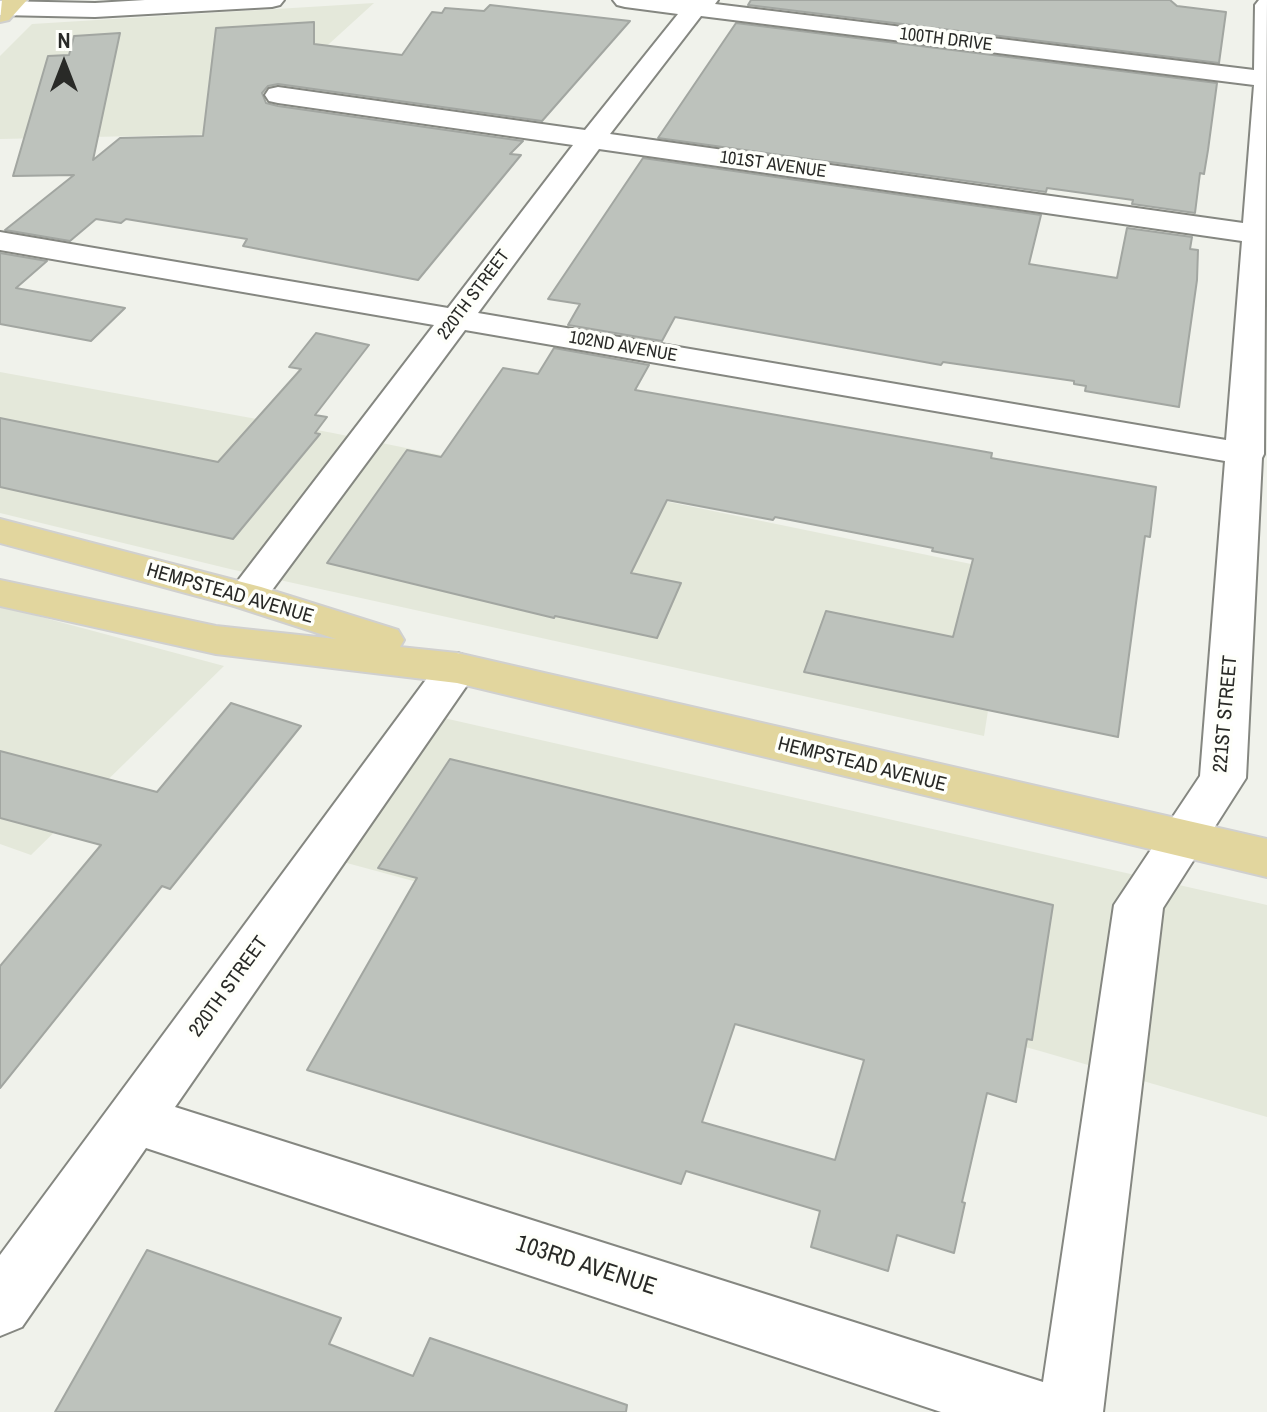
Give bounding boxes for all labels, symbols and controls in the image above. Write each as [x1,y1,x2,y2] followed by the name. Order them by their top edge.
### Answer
[24,24,104,104] north arrow
[898,24,994,56] street label: 100TH DRIVE
[57,25,71,55] text: N
[718,147,828,183] street label: 101ST AVENUE
[433,246,515,344] street label: 220TH STREET
[567,327,679,367] street label: 102ND AVENUE
[144,559,316,629] street label: HEMPSTEAD AVENUE
[1209,654,1243,774] street label: 221ST STREET
[775,732,949,798] street label: HEMPSTEAD AVENUE
[184,932,274,1042] street label: 220TH STREET
[512,1230,660,1302] street label: 103RD AVENUE

